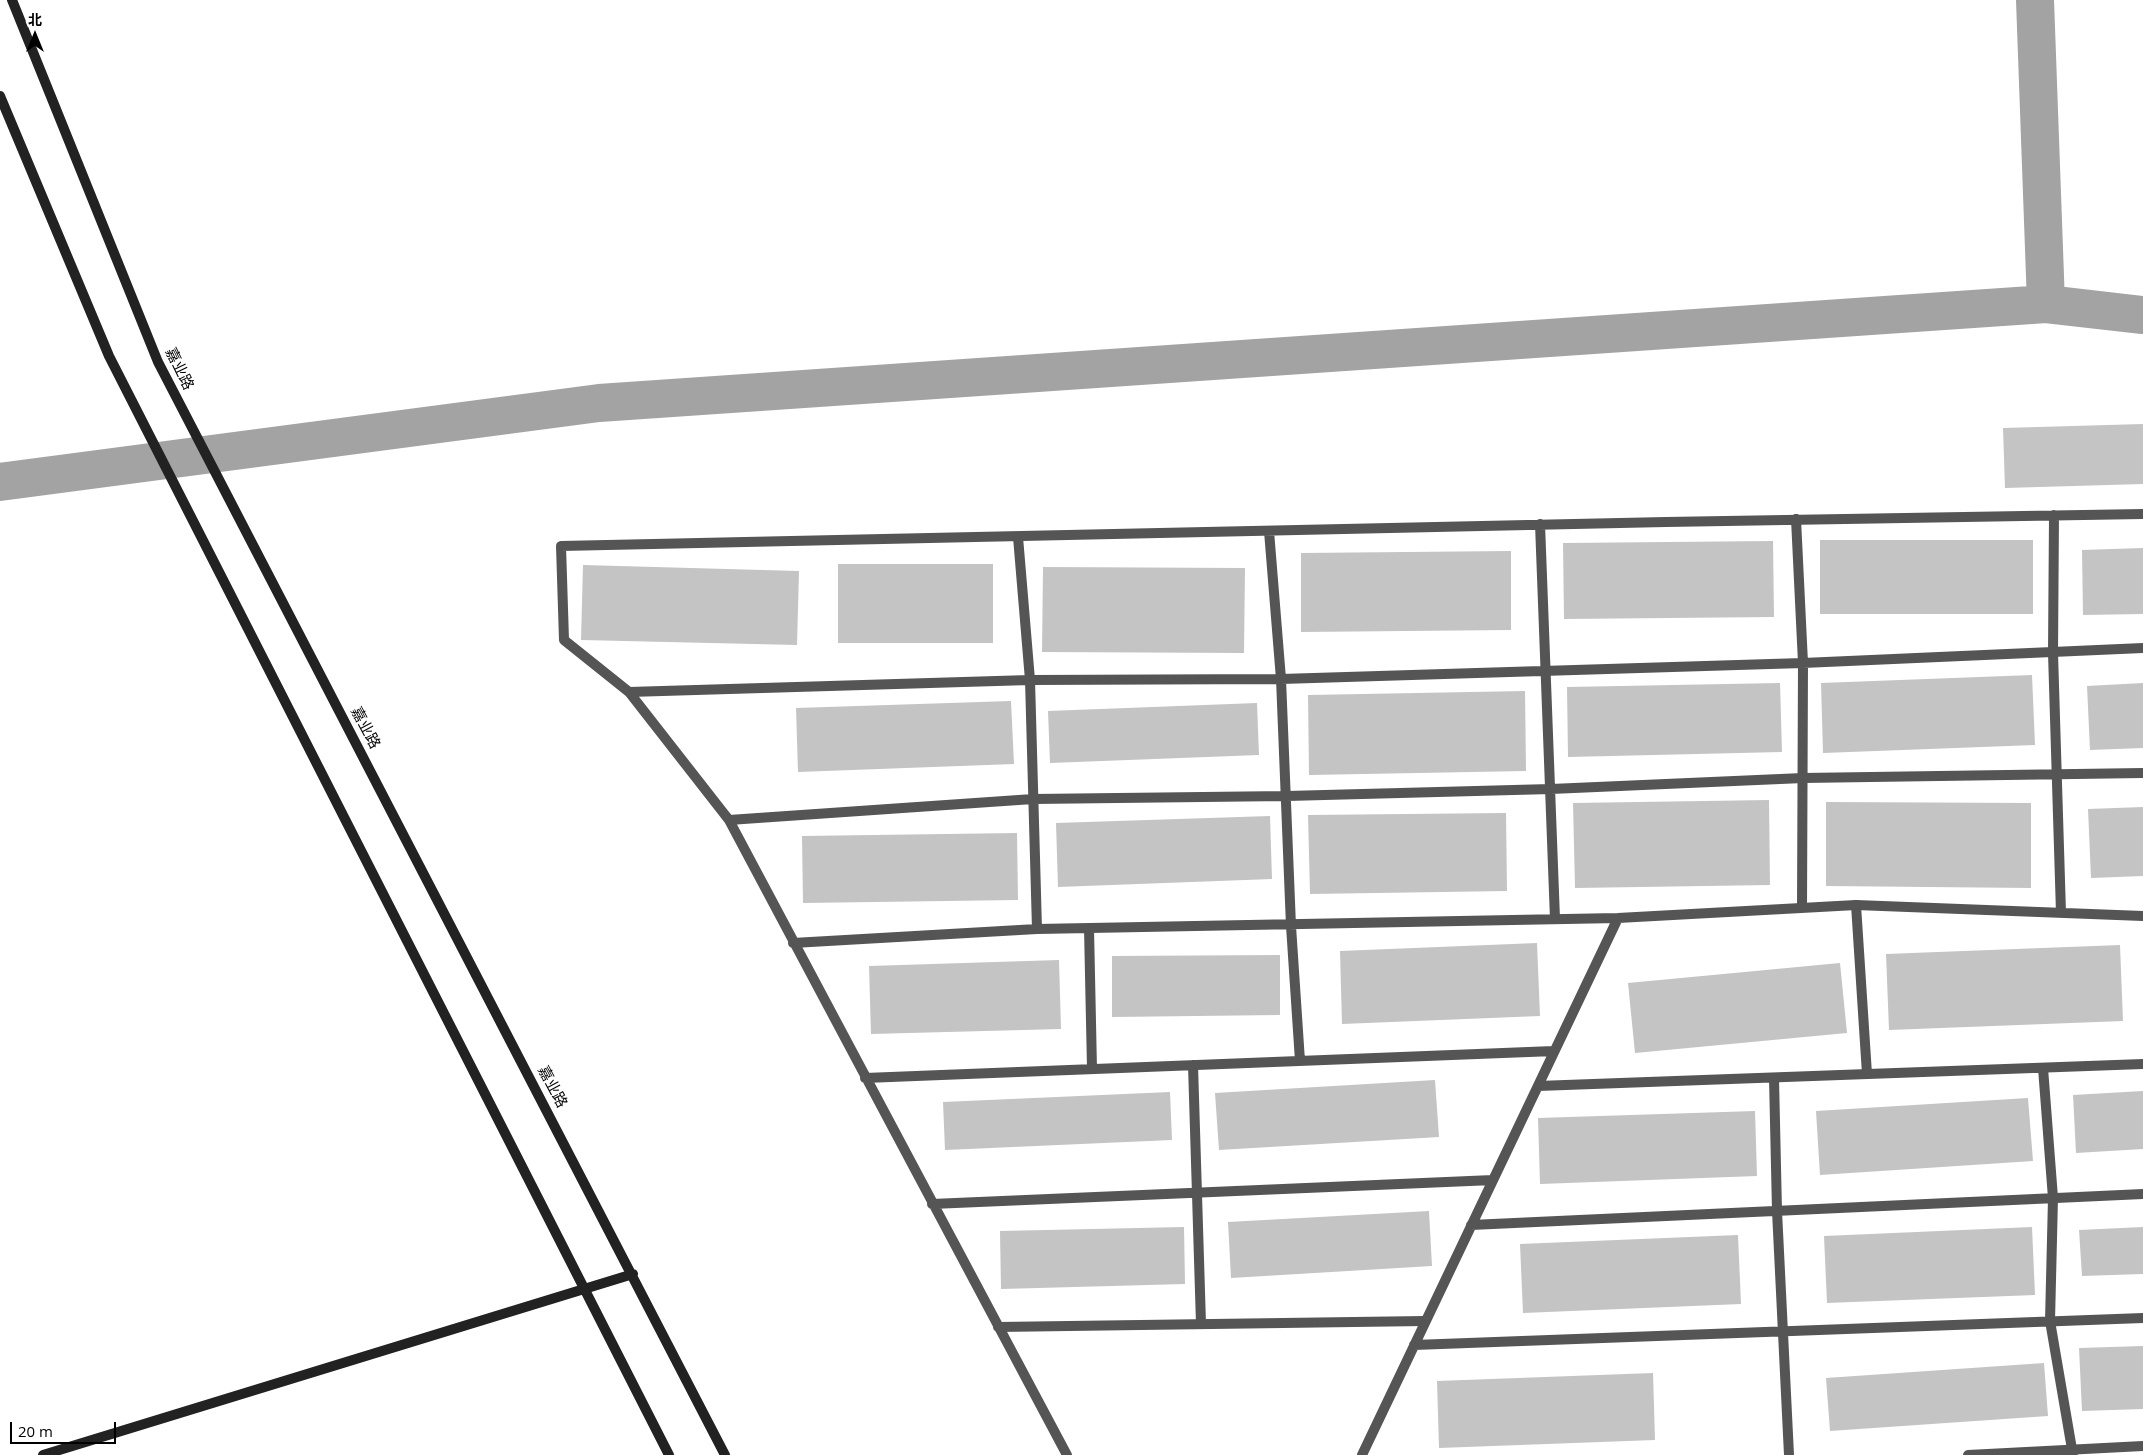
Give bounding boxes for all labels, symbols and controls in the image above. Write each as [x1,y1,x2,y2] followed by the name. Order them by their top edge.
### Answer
[10,10,60,60] north arrow
[28,10,42,29] text: 北
[161,345,197,393] street label: 嘉业路
[346,704,384,752] street label: 嘉业路
[533,1063,571,1111] street label: 嘉业路
[12,1412,119,1444] scale bar
[18,1421,53,1441] text: 20 m

